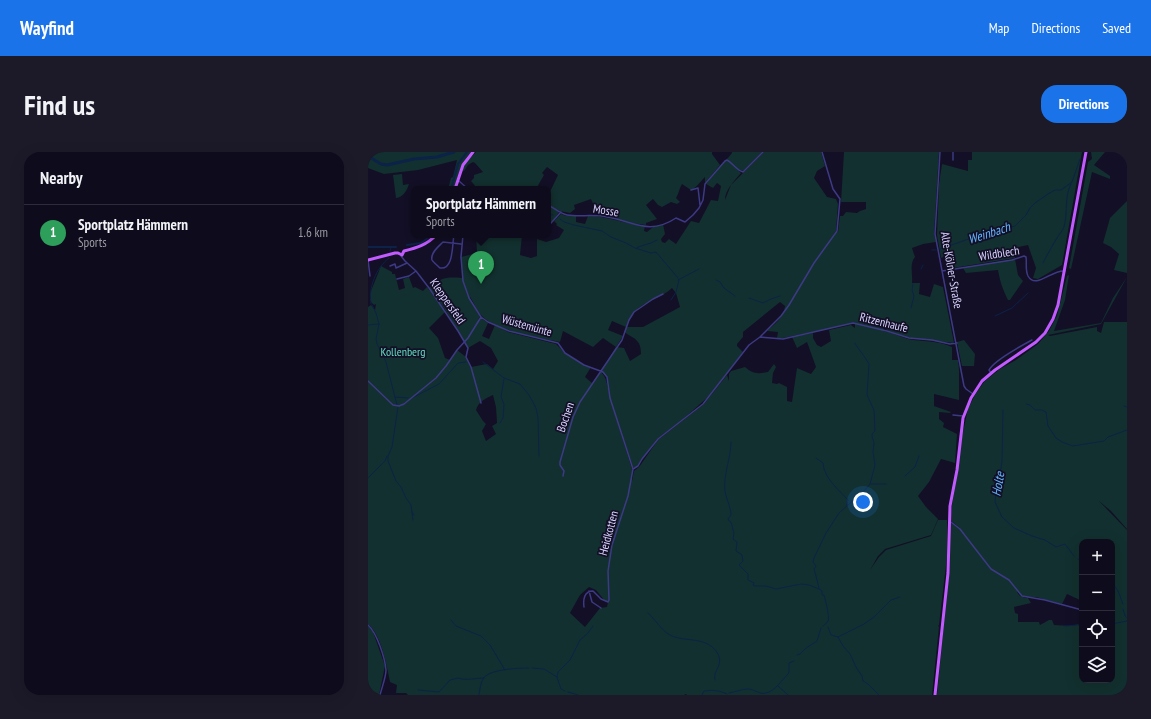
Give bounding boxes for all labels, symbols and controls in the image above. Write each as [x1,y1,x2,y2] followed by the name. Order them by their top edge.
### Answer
[20,16,74,40] text: Wayfind
[989,19,1009,37] text: Map
[1031,19,1080,37] text: Directions
[1102,19,1131,37] text: Saved
[1041,85,1127,123] button: Directions
[24,86,95,123] text: Find us
[40,167,83,189] text: Nearby
[411,186,551,238] popup
[426,194,536,213] text: Sportplatz Hämmern
[592,201,620,219] street label: Mosse
[426,213,455,230] text: Sports
[78,215,188,234] text: Sportplatz Hämmern
[966,218,1013,248] water label: Weinbach
[50,224,56,241] text: 1
[298,224,328,241] text: 1.6 km
[938,230,966,310] street label: Alte-Kölner-Straße
[78,234,107,251] text: Sports
[978,242,1020,264] street label: Wildblech
[468,251,494,284] pin: 1
[427,275,469,327] street label: Kleppersfeld
[858,309,910,335] street label: Ritzenhaufe
[500,311,554,339] street label: Wüstemünte
[380,344,426,359] park label: Kollenberg
[553,400,577,434] street label: Bochen
[988,469,1009,498] water label: Holte
[853,492,873,512] your location
[595,509,621,557] street label: Heidkotten
[1079,539,1115,683] map controls
[1079,539,1115,575] button: +
[1079,575,1115,611] button: −
[1079,611,1115,647] button: locate
[1079,647,1115,683] button: layers

